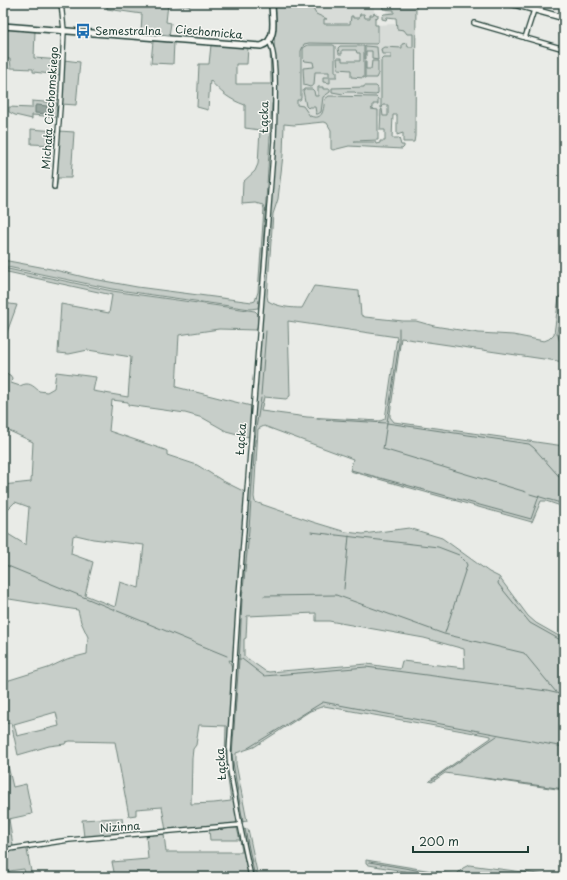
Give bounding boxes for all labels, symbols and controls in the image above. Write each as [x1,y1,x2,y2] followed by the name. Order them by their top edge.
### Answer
[175,20,244,43] street label: Ciechomicka
[74,22,92,40] bus stop icon: Semestralna
[95,22,162,39] place label: Semestralna
[37,46,62,170] street label: Michała Ciechomskiego
[255,101,272,134] street label: Łącka
[231,422,250,457] street label: Łącka
[211,747,230,782] street label: Łącka
[99,817,141,836] street label: Nizinna
[413,828,528,854] scale bar
[419,832,459,850] text: 200 m

